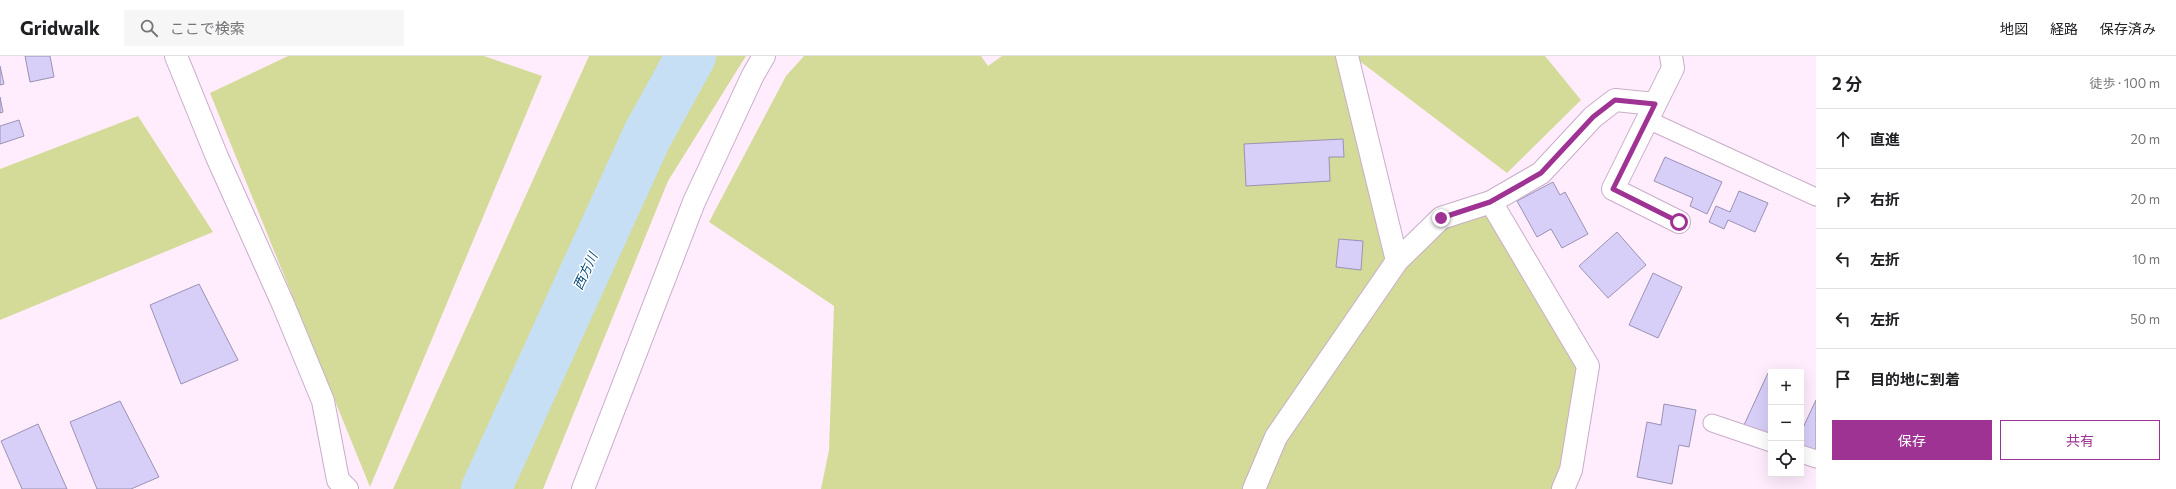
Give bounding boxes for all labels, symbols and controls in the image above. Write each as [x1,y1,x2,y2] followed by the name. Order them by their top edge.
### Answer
[124,10,404,46] search box
[20,16,100,39] text: Gridwalk
[138,17,160,39] icon: search
[170,19,245,37] text: ここで検索
[2000,20,2028,37] text: 地図
[2050,20,2078,37] text: 経路
[2100,20,2156,37] text: 保存済み
[1832,73,1862,94] text: 2 分
[2090,75,2160,91] text: 徒歩 · 100 m
[1832,128,1854,150] icon: ahead
[1870,130,1900,148] text: 直進
[2131,131,2160,147] text: 20 m
[1832,188,1854,210] icon: right
[1870,190,1900,208] text: 右折
[2131,191,2160,207] text: 20 m
[1432,209,1450,227] route end
[1670,213,1688,231] route start
[570,248,601,292] water label: 西方川
[1832,248,1854,270] icon: left
[1870,250,1900,268] text: 左折
[2132,251,2160,267] text: 10 m
[1832,308,1854,330] icon: left
[1870,310,1900,328] text: 左折
[2130,311,2160,327] text: 50 m
[1832,368,1854,390] icon: arrive
[1768,369,1804,477] map controls
[1768,369,1804,405] button: +
[1870,370,1960,388] text: 目的地に到着
[1768,405,1804,441] button: −
[1832,420,1992,460] button: 保存
[2000,420,2160,460] button: 共有
[1768,441,1804,477] button: locate

